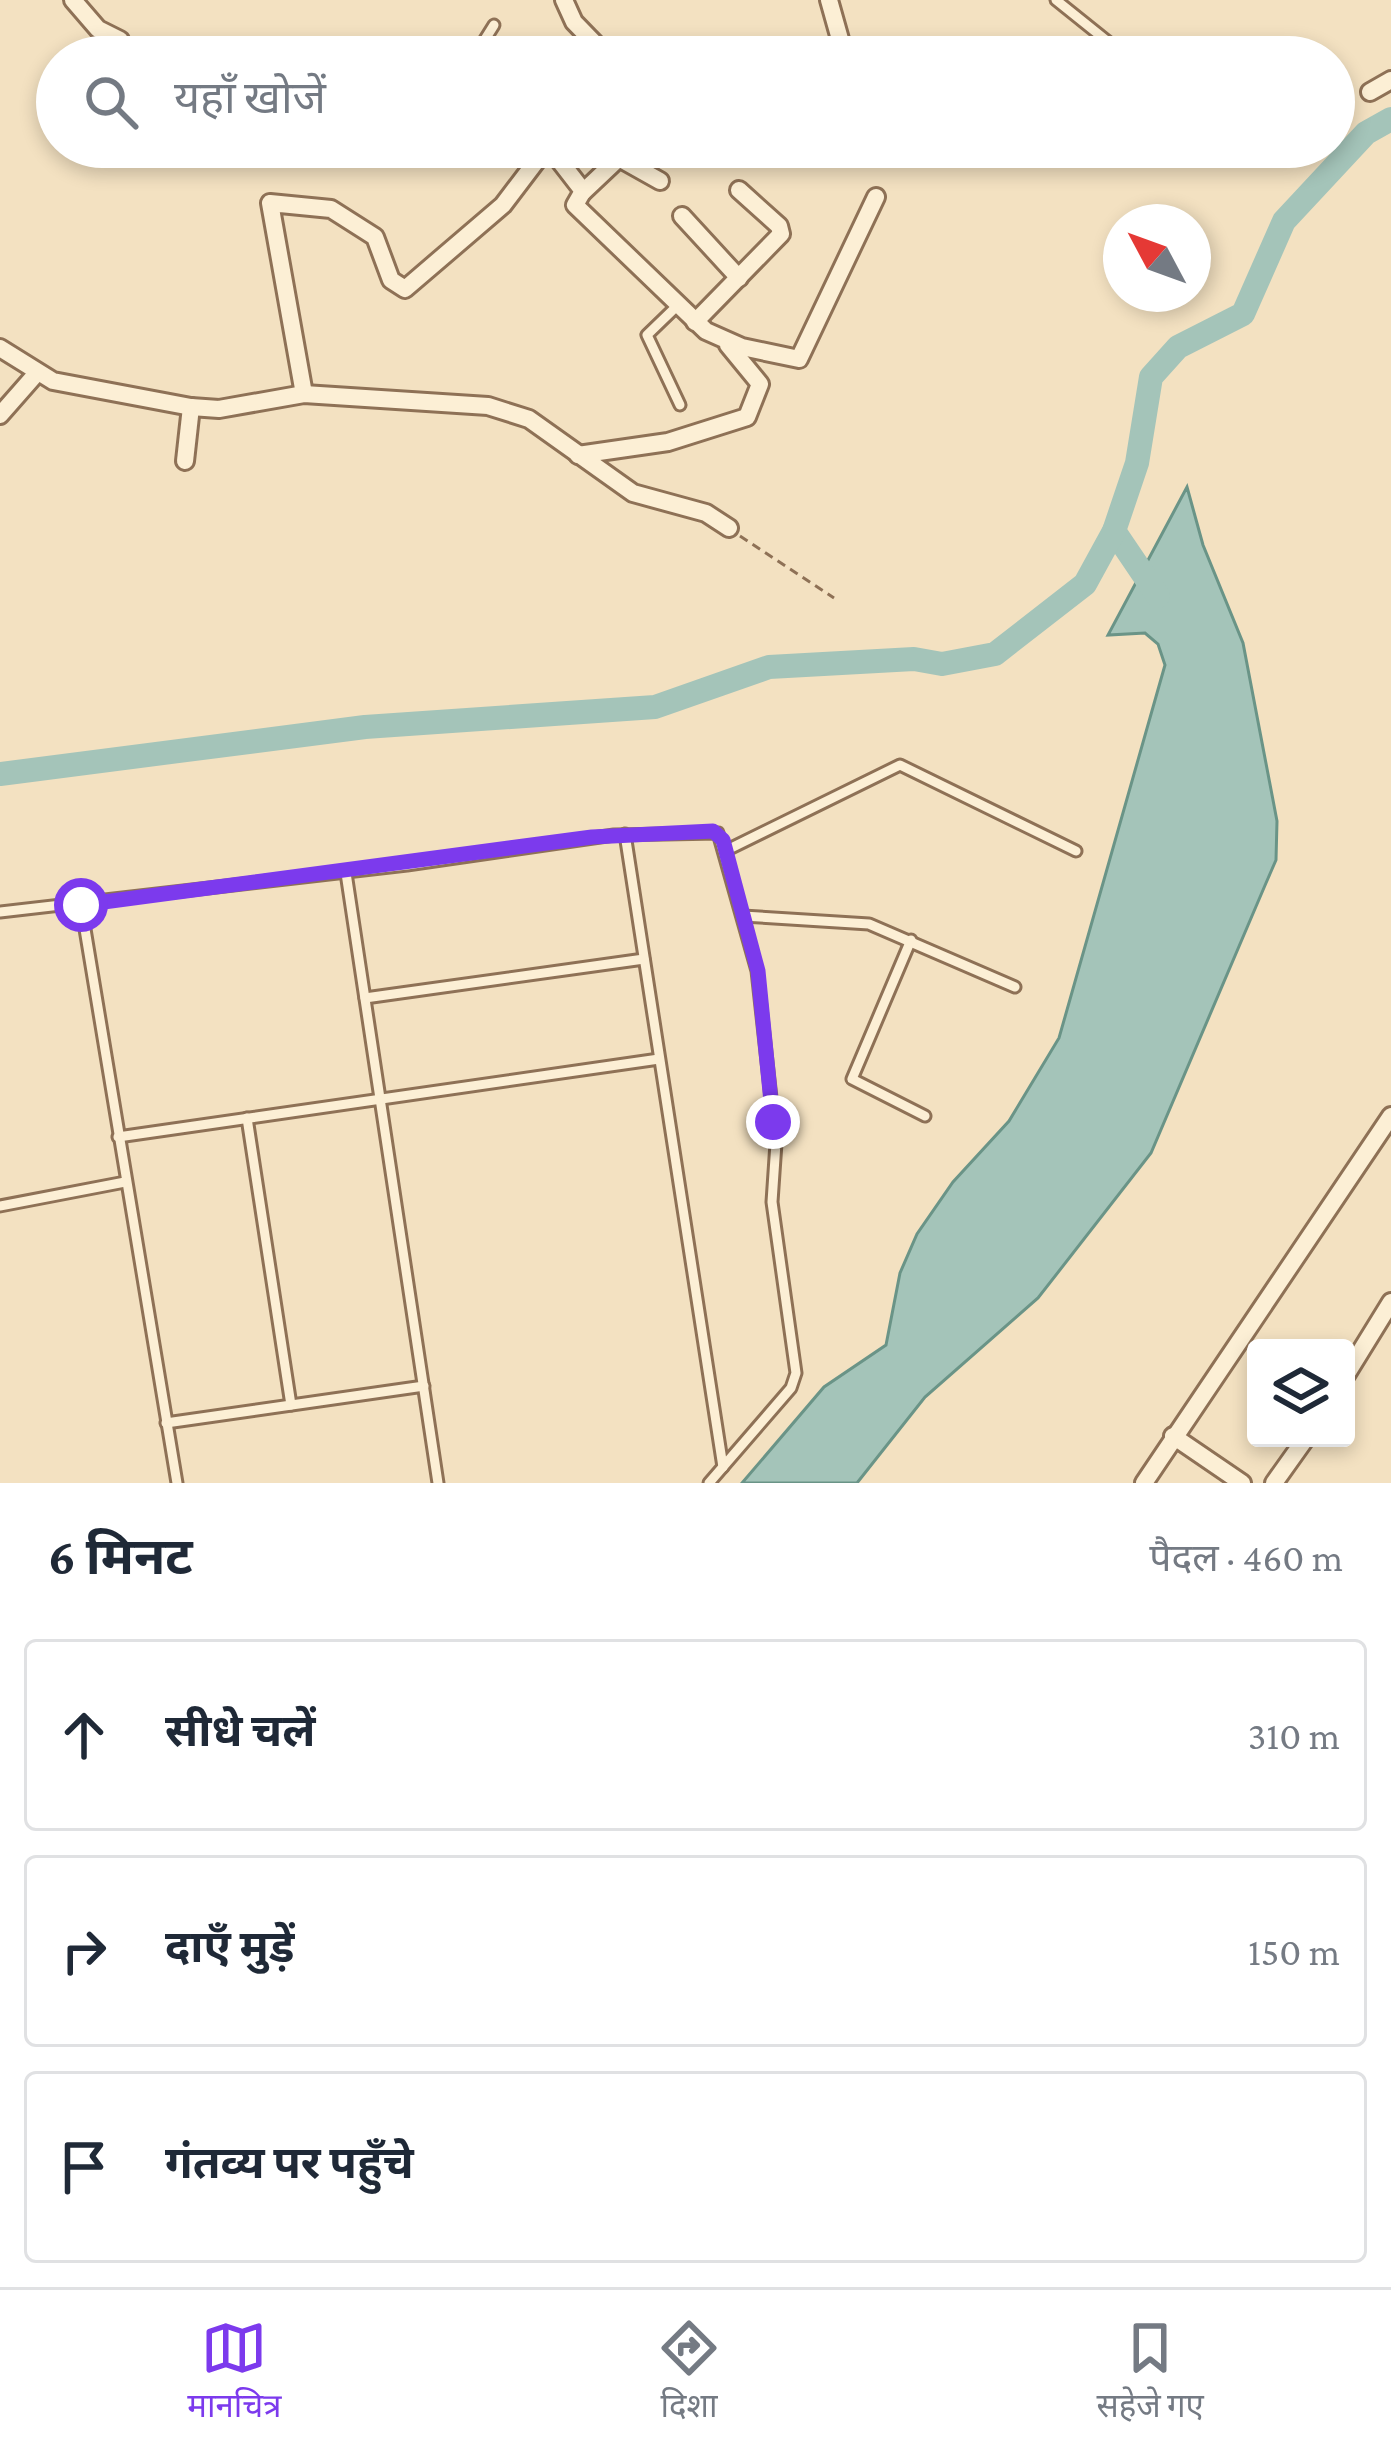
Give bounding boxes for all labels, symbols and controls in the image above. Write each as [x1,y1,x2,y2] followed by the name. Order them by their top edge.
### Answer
[36,36,1355,168] search box
[78,69,144,135] icon: search
[174,73,326,123] text: यहाँ खोजें
[1103,204,1211,312] north arrow
[54,878,108,932] route start
[746,1095,800,1149] route end
[1247,1339,1355,1447] map controls
[1247,1339,1355,1447] button: layers
[48,1528,193,1585] text: 6 मिनट
[1149,1536,1343,1579] text: पैदल · 460 m
[51,1702,117,1768] icon: ahead
[165,1706,316,1756] text: सीधे चलें
[1248,1714,1340,1757] text: 310 m
[51,1918,117,1984] icon: right
[165,1922,294,1972] text: दाएँ मुड़ें
[1248,1930,1340,1973] text: 150 m
[51,2134,117,2200] icon: arrive
[165,2138,414,2188] text: गंतव्य पर पहुँचे
[187,2315,282,2430] tab: मानचित्र
[656,2315,722,2430] tab: दिशा
[1096,2315,1204,2430] tab: सहेजे गए

